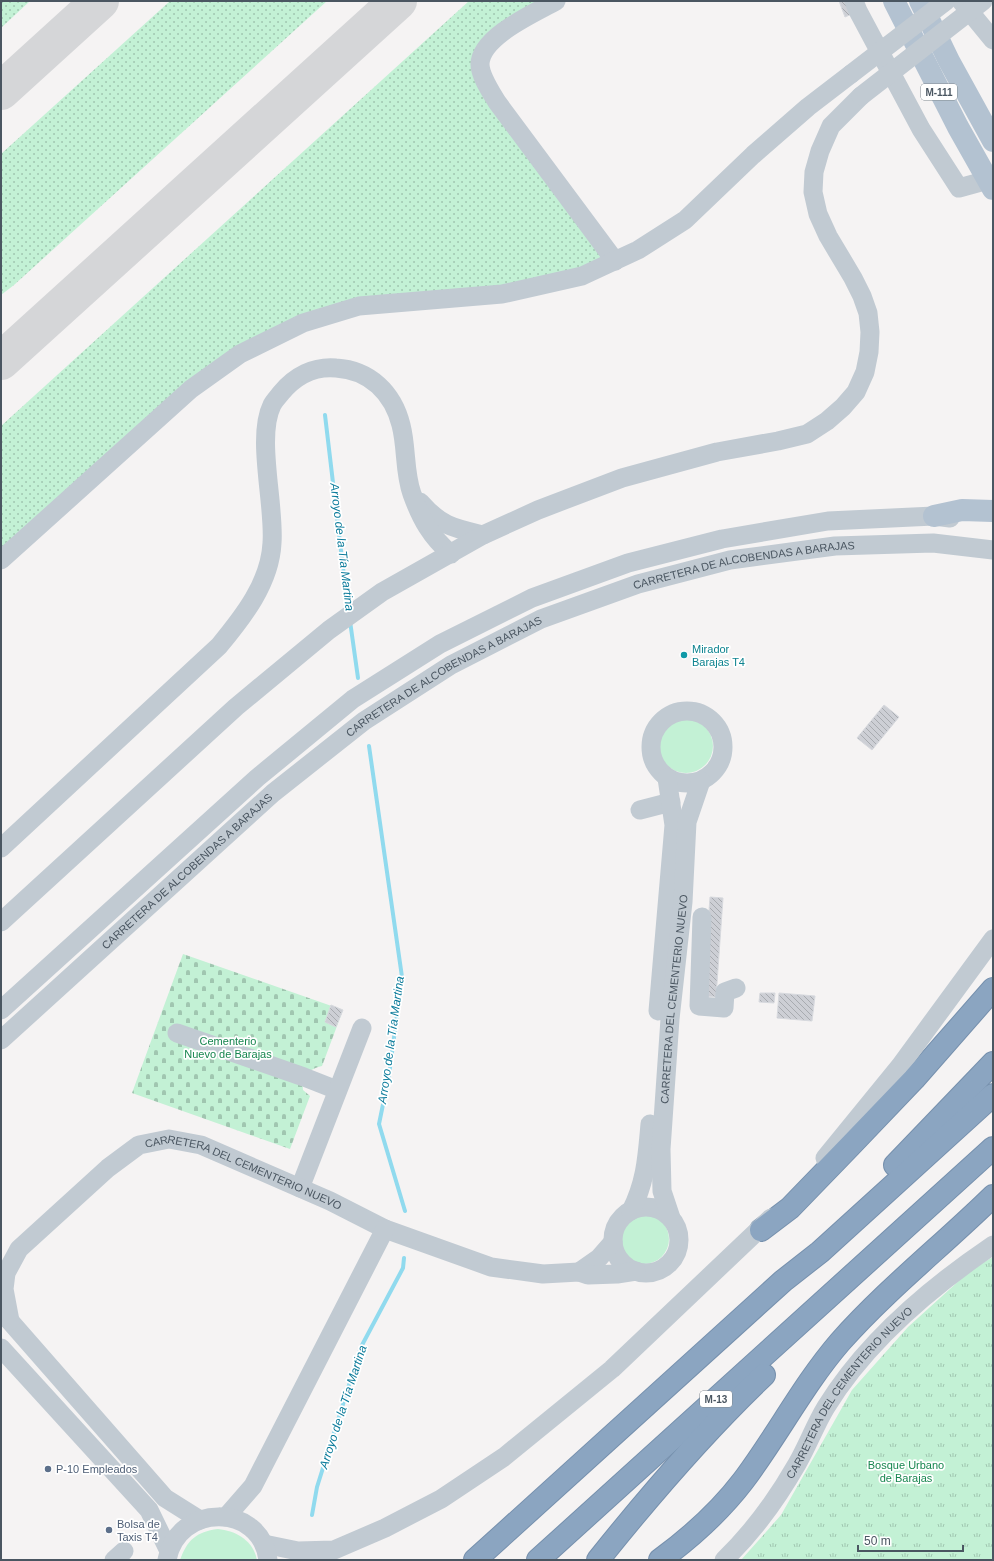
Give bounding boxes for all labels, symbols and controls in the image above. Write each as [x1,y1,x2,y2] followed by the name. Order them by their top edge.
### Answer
[921,84,957,100] road number: M-111
[327,481,357,612] water label: Arroyo de la Tía Martina
[631,539,855,591] street label: CARRETERA DE ALCOBENDAS A BARAJAS
[344,614,544,739] street label: CARRETERA DE ALCOBENDAS A BARAJAS
[692,643,745,668] place label: Mirador Barajas T4
[679,650,689,660] marker: Mirador Barajas T4
[99,791,274,952] street label: CARRETERA DE ALCOBENDAS A BARAJAS
[658,894,689,1104] street label: CARRETERA DEL CEMENTERIO NUEVO
[375,975,407,1106] water label: Arroyo de la Tía Martina
[184,1035,272,1060] park label: Cementerio Nuevo de Barajas
[144,1133,344,1212] street label: CARRETERA DEL CEMENTERIO NUEVO
[784,1304,915,1481] street label: CARRETERA DEL CEMENTERIO NUEVO
[316,1343,370,1471] water label: Arroyo de la Tía Martina
[700,1391,732,1407] road number: M-13
[868,1459,944,1484] park label: Bosque Urbano de Barajas
[56,1463,138,1475] place label: P-10 Empleados
[43,1464,53,1474] marker: P-10 Empleados
[117,1518,160,1543] place label: Bolsa de Taxis T4
[104,1525,114,1535] marker: Bolsa de Taxis T4
[858,1527,963,1553] scale bar
[864,1534,891,1548] text: 50 m

